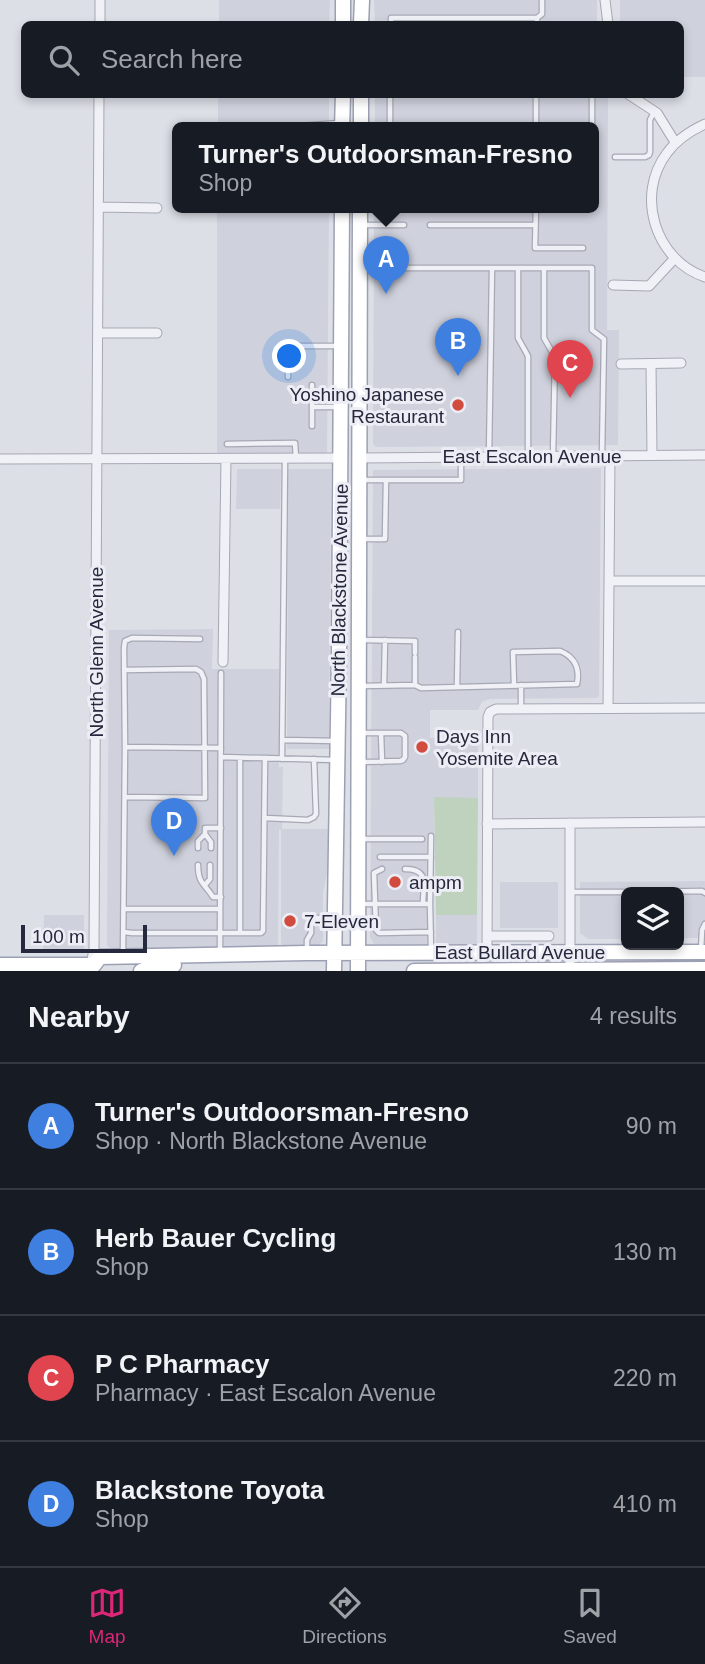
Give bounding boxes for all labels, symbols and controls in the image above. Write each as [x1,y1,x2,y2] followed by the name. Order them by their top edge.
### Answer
[21,21,684,98] search box
[45,41,83,79] icon: search
[101,44,243,74] text: Search here
[172,122,599,213] popup
[198,139,573,169] text: Turner's Outdoorsman-Fresno
[198,170,252,196] text: Shop
[363,236,409,294] pin: A
[435,318,481,376] pin: B
[272,339,306,373] your location
[547,340,593,398] pin: C
[289,384,445,427] place label: Yoshino Japanese Restaurant
[450,397,466,413] marker: Yoshino Japanese Restaurant
[442,446,622,467] street label: East Escalon Avenue
[327,483,352,697] street label: North Blackstone Avenue
[86,567,107,737] street label: North Glenn Avenue
[436,726,558,769] place label: Days Inn Yosemite Area
[414,739,430,755] marker: Days Inn Yosemite Area
[151,798,197,856] pin: D
[409,872,462,893] place label: ampm
[387,874,403,890] marker: ampm
[621,887,684,950] map controls
[621,887,684,950] button: layers
[304,911,379,932] place label: 7-Eleven
[282,913,298,929] marker: 7-Eleven
[21,922,147,954] scale bar
[32,926,85,947] text: 100 m
[435,942,605,963] street label: East Bullard Avenue
[28,1000,130,1033] text: Nearby
[590,1003,677,1029] text: 4 results
[95,1097,469,1127] text: Turner's Outdoorsman-Fresno
[43,1113,59,1139] text: A
[626,1113,677,1139] text: 90 m
[95,1128,427,1154] text: Shop · North Blackstone Avenue
[95,1223,336,1253] text: Herb Bauer Cycling
[43,1239,59,1265] text: B
[613,1239,677,1265] text: 130 m
[95,1254,149,1280] text: Shop
[95,1349,269,1379] text: P C Pharmacy
[43,1365,59,1391] text: C
[613,1365,677,1391] text: 220 m
[95,1380,436,1406] text: Pharmacy · East Escalon Avenue
[95,1475,324,1505] text: Blackstone Toyota
[43,1491,59,1517] text: D
[613,1491,677,1517] text: 410 m
[95,1506,149,1532] text: Shop
[88,1584,126,1648] tab: Map
[302,1584,387,1648] tab: Directions
[563,1584,617,1648] tab: Saved

